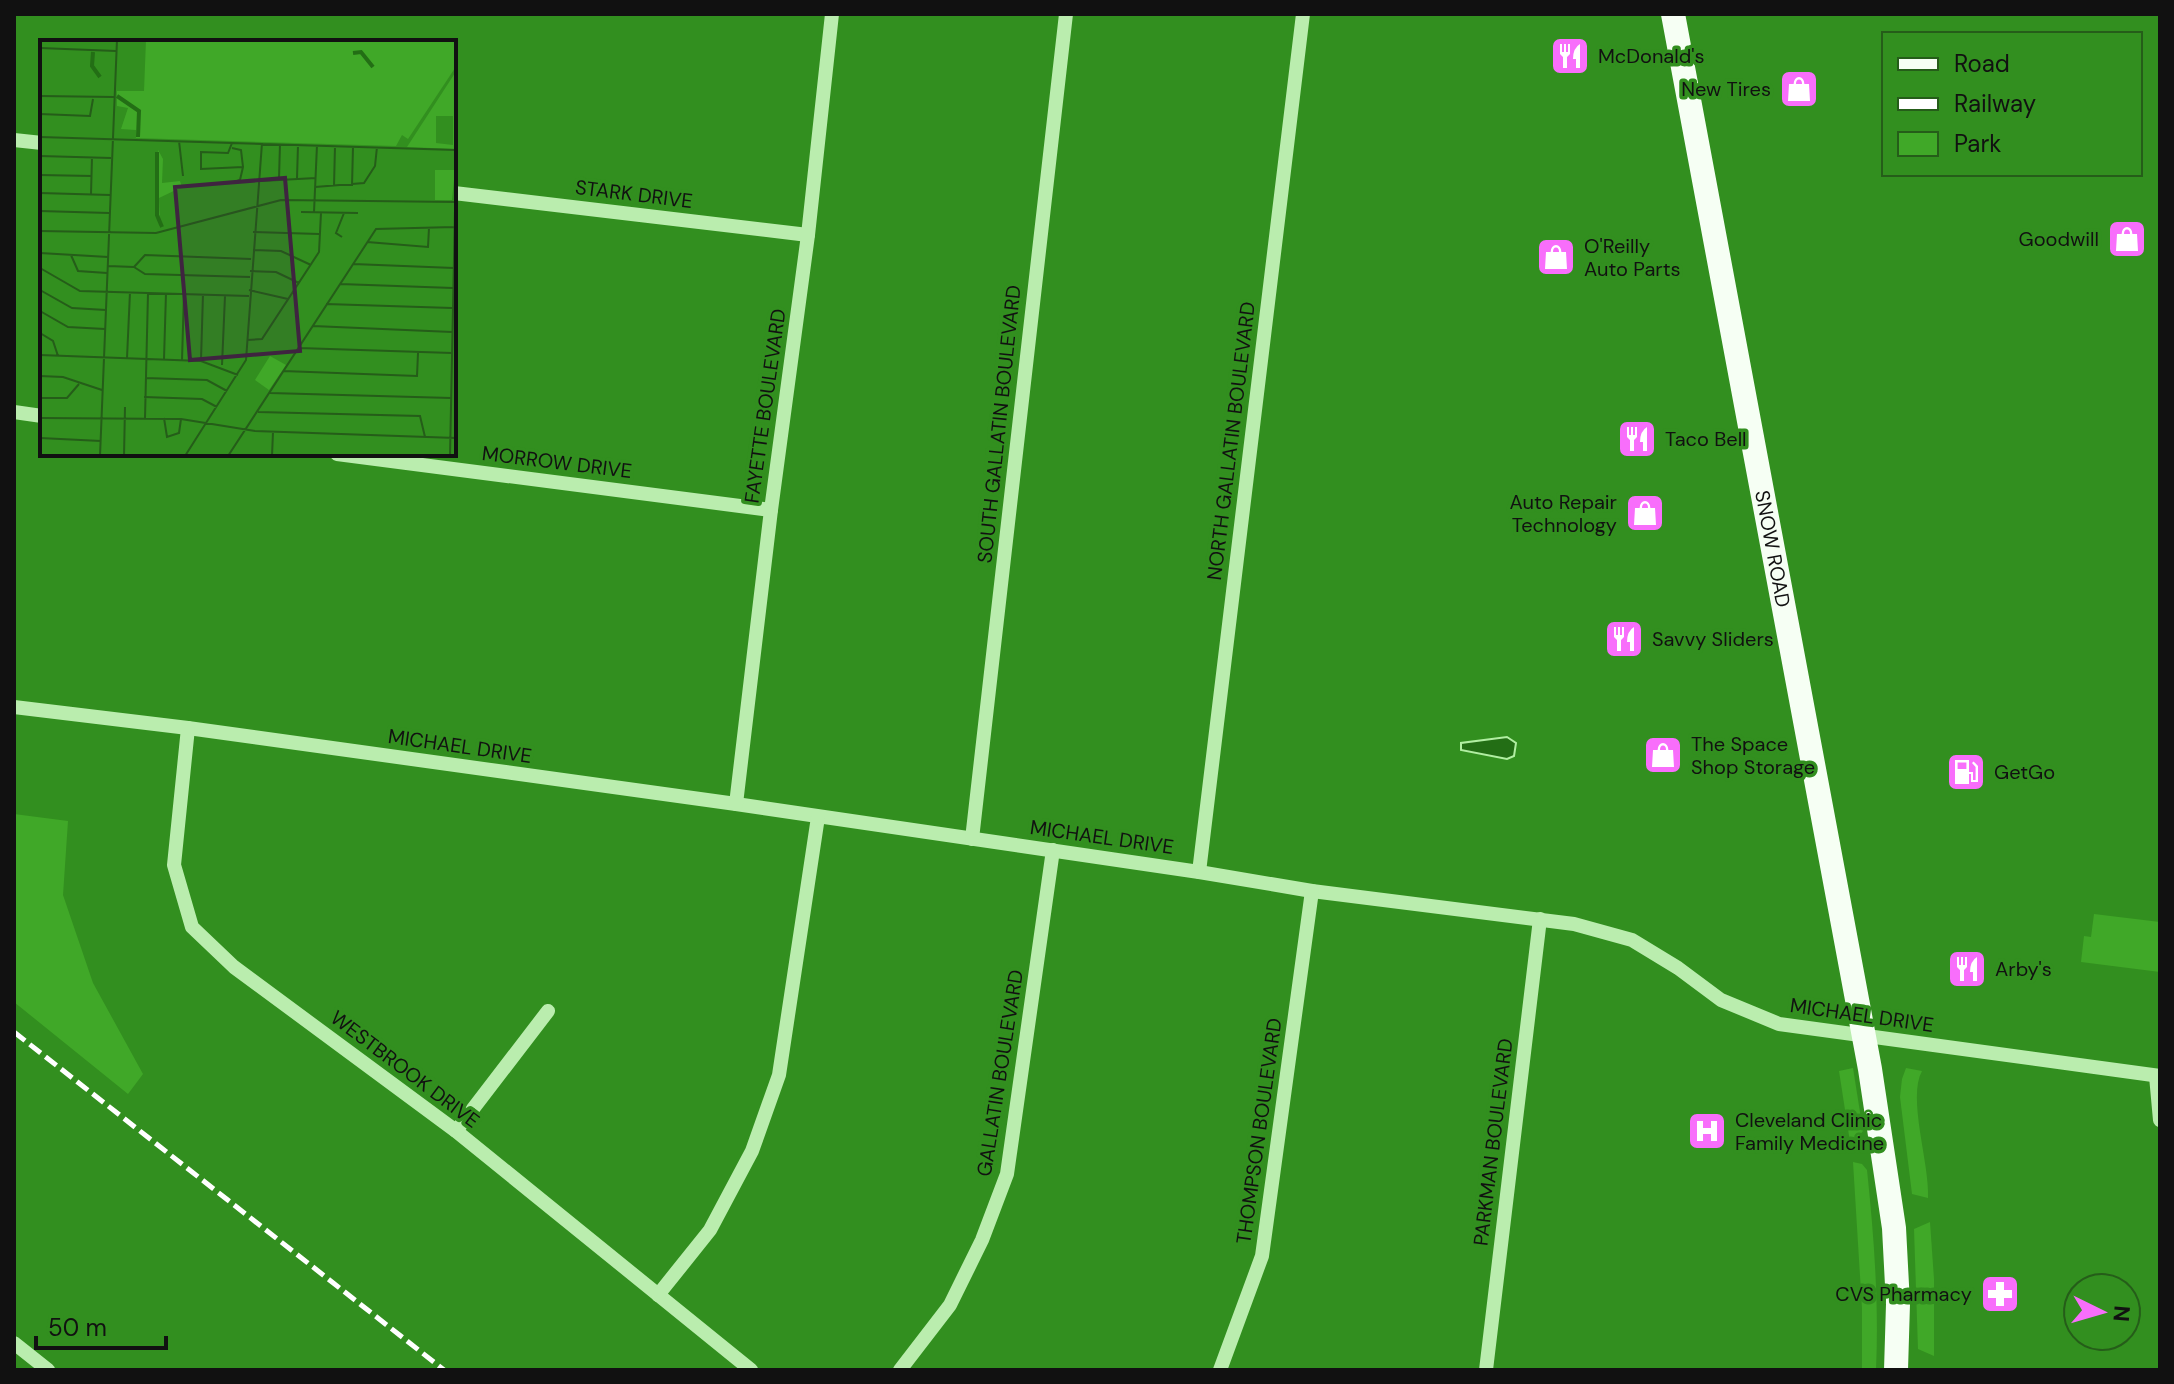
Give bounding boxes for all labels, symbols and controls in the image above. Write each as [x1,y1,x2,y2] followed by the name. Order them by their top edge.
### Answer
[1882,32,2142,176] legend
[1549,35,1591,77] restaurant icon: McDonald's
[40,40,456,456] inset map
[1598,43,1704,69] place label: McDonald's
[1954,48,2010,79] text: Road
[1778,68,1820,110] shop icon: New Tires
[1681,76,1771,102] place label: New Tires
[1954,88,2036,119] text: Railway
[1954,128,2001,159] text: Park
[574,174,694,214] street label: STARK DRIVE
[2106,218,2148,260] shop icon: Goodwill
[2019,226,2099,252] place label: Goodwill
[1584,233,1681,282] place label: O'Reilly Auto Parts
[1535,236,1577,278] shop icon: O'Reilly Auto Parts
[971,284,1027,564] street label: SOUTH GALLATIN BOULEVARD
[1201,300,1261,582] street label: NORTH GALLATIN BOULEVARD
[738,307,792,505] street label: FAYETTE BOULEVARD
[1616,418,1658,460] restaurant icon: Taco Bell
[1665,426,1747,452] place label: Taco Bell
[481,440,633,484] street label: MORROW DRIVE
[1749,488,1797,609] street label: SNOW ROAD
[1510,489,1617,538] place label: Auto Repair Technology
[1624,492,1666,534] shop icon: Auto Repair Technology
[1603,618,1645,660] restaurant icon: Savvy Sliders
[1652,626,1774,652] place label: Savvy Sliders
[386,723,534,769] street label: MICHAEL DRIVE
[1691,731,1815,780] place label: The Space Shop Storage
[1642,734,1684,776] shop icon: The Space Shop Storage
[1945,751,1987,793] fuel station icon: GetGo
[1994,759,2055,785] place label: GetGo
[1028,814,1176,860] street label: MICHAEL DRIVE
[1946,948,1988,990] restaurant icon: Arby's
[1995,956,2052,982] place label: Arby's
[971,968,1029,1178] street label: GALLATIN BOULEVARD
[1788,992,1936,1038] street label: MICHAEL DRIVE
[325,1004,485,1134] street label: WESTBROOK DRIVE
[1230,1016,1288,1246] street label: THOMPSON BOULEVARD
[1467,1037,1519,1247] street label: PARKMAN BOULEVARD
[1735,1107,1884,1156] place label: Cleveland Clinic Family Medicine
[1686,1110,1728,1152] hospital icon: Cleveland Clinic Family Medicine
[2062,1272,2142,1352] north arrow
[1979,1273,2021,1315] pharmacy icon: CVS Pharmacy
[1835,1281,1972,1307] place label: CVS Pharmacy
[36,1300,166,1350] scale bar
[2106,1304,2137,1323] text: N
[48,1312,107,1343] text: 50 m

